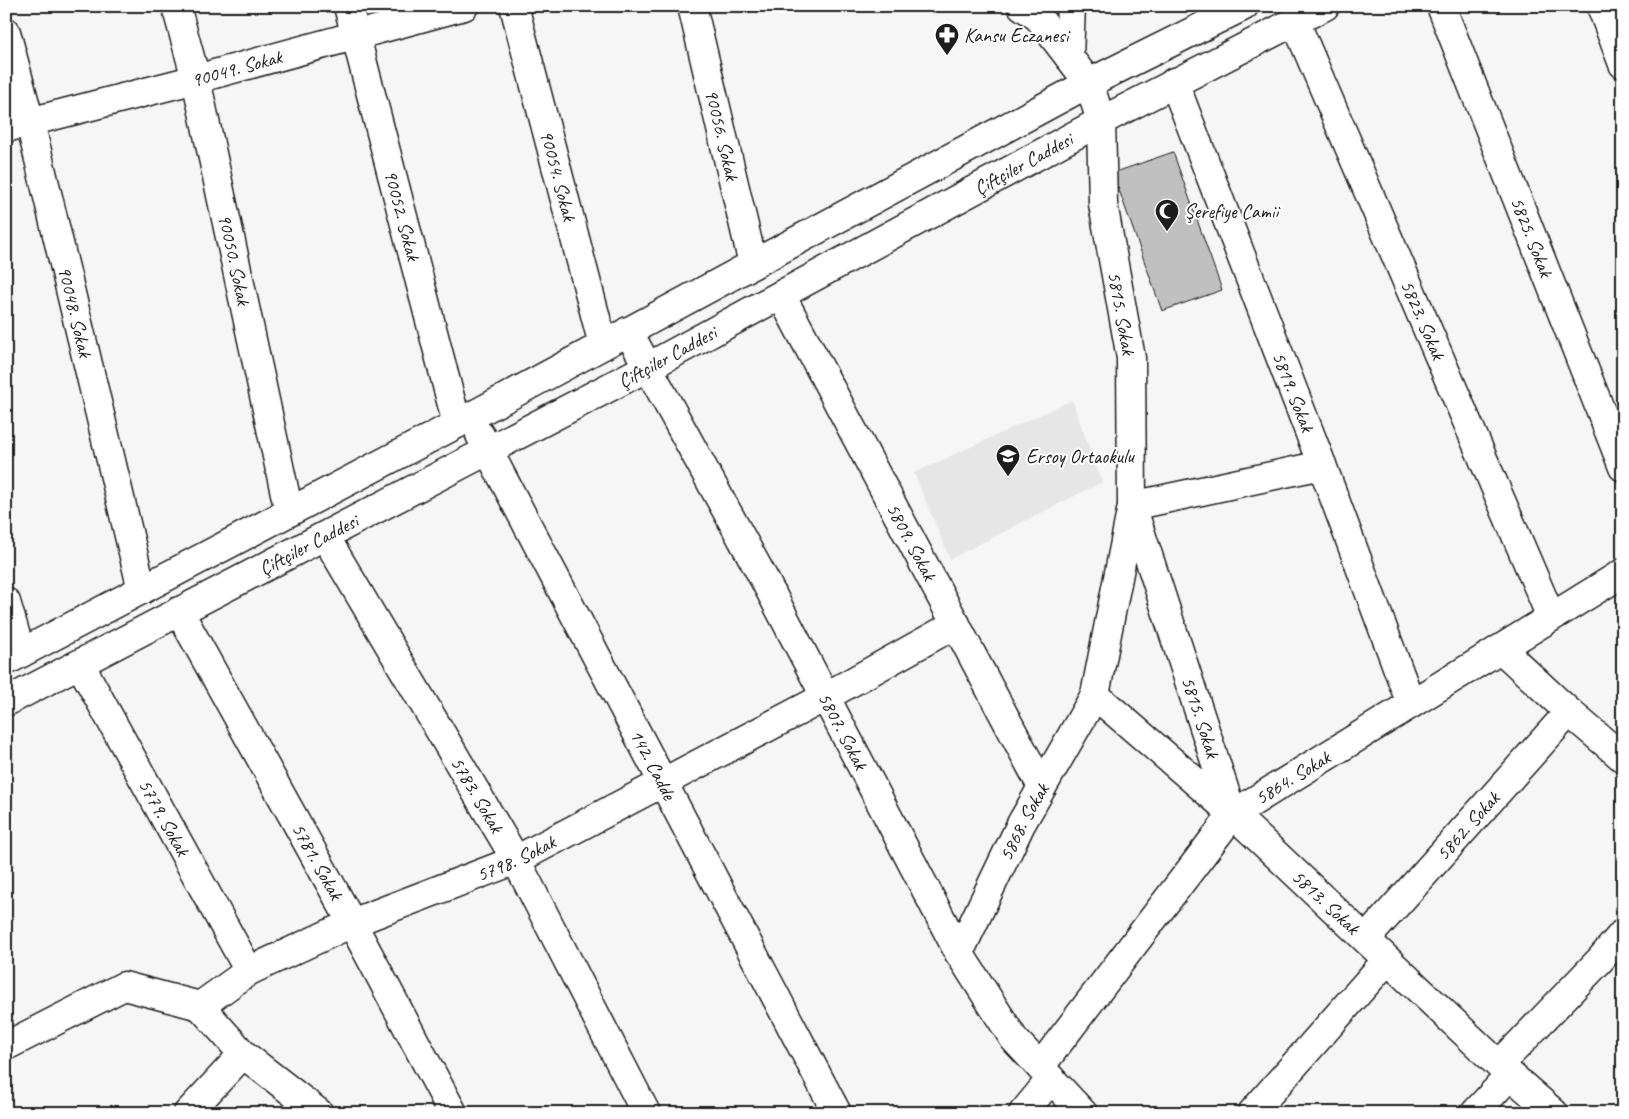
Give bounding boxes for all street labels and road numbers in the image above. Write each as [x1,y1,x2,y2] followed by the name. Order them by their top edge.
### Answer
[188,44,286,93] street label: 90049. Sokak
[699,86,745,184] street label: 90056. Sokak
[970,126,1079,201] street label: Çiftçiler Caddesi
[534,127,582,225] street label: 90054. Sokak
[378,167,426,265] street label: 90052. Sokak
[1505,193,1559,282] street label: 5825. Sokak
[212,211,257,309] street label: 90050. Sokak
[52,263,98,361] street label: 90048. Sokak
[1102,270,1141,358] street label: 5815. Sokak
[1395,276,1452,365] street label: 5823. Sokak
[614,319,723,393] street label: Çiftçiler Caddesi
[1266,348,1321,437] street label: 5819. Sokak
[881,499,943,586] street label: 5809. Sokak
[255,508,364,581] street label: Çiftçiler Caddesi
[1176,673,1226,763] street label: 5815. Sokak
[812,688,874,776] street label: 5807. Sokak
[624,725,682,805] street label: 142. Cadde
[1250,744,1336,810] street label: 5864. Sokak
[445,752,510,839] street label: 5783. Sokak
[133,775,196,862] street label: 5779. Sokak
[993,778,1055,865] street label: 5868. Sokak
[1430,785,1506,866] street label: 5862. Sokak
[286,819,349,906] street label: 5781. Sokak
[473,829,561,887] street label: 5798. Sokak
[1286,864,1366,941] street label: 5813. Sokak

